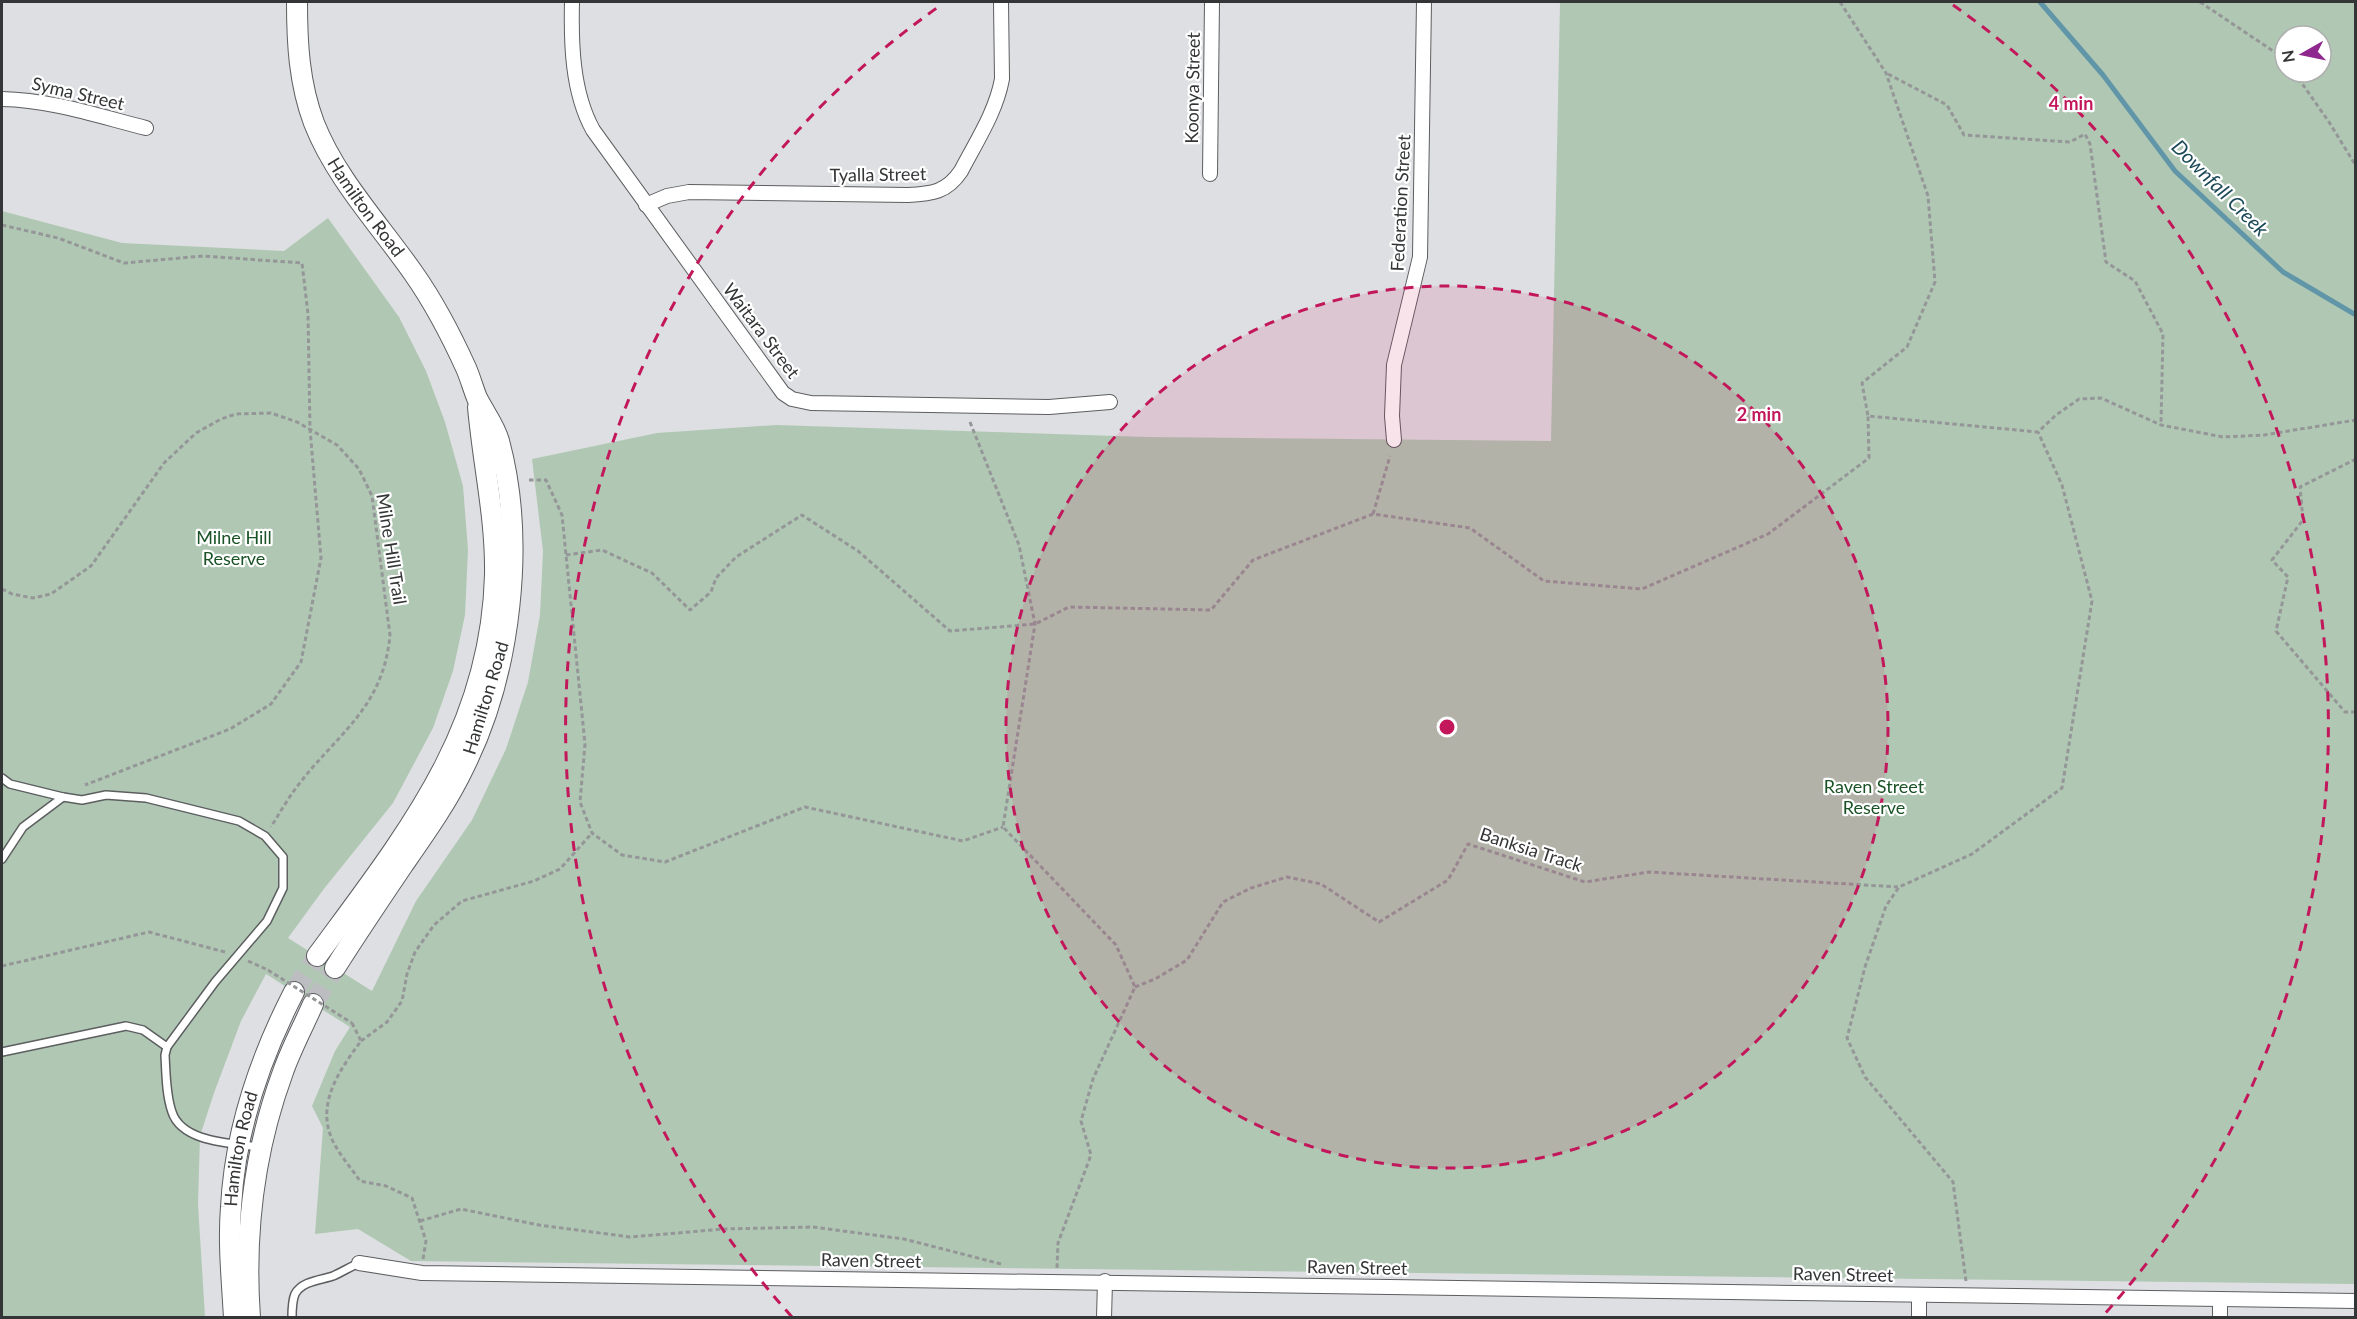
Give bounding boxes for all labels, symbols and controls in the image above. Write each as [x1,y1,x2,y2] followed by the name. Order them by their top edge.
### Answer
[2273,24,2333,84] north arrow
[1180,31,1204,144] street label: Koonya Street
[2277,49,2298,64] text: N
[30,72,127,114] street label: Syma Street
[2049,92,2093,114] text: 4 min
[1385,133,1415,272] street label: Federation Street
[2167,134,2274,241] water label: Downfall Creek
[323,153,410,261] street label: Hamilton Road
[830,162,927,186] street label: Tyalla Street
[719,278,805,383] street label: Waitara Street
[1737,403,1781,425] text: 2 min
[372,492,412,606] street label: Milne Hill Trail
[196,526,272,569] park label: Milne Hill Reserve
[457,639,513,757] street label: Hamilton Road
[1437,717,1457,737] centre of rings
[1824,775,1925,818] park label: Raven Street Reserve
[1477,822,1586,876] street label: Banksia Track
[219,1088,262,1207] street label: Hamilton Road
[821,1248,922,1272] street label: Raven Street
[1307,1255,1408,1279] street label: Raven Street
[1793,1262,1894,1286] street label: Raven Street

